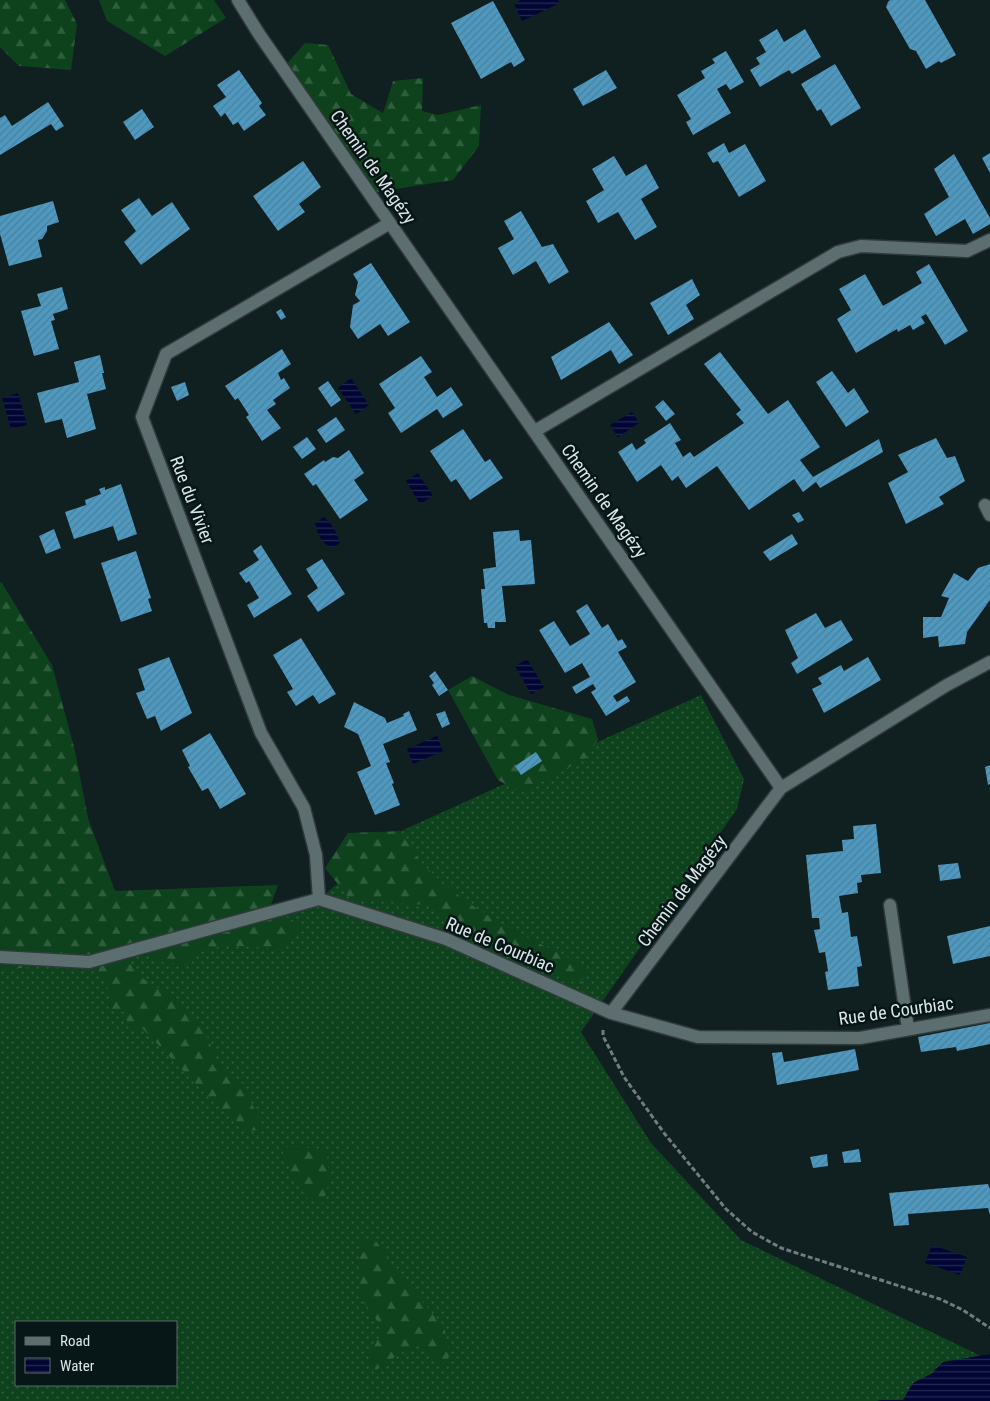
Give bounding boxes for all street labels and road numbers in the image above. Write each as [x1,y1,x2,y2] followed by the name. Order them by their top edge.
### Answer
[326,106,421,228] street label: Chemin de Magézy
[557,440,652,562] street label: Chemin de Magézy
[166,453,219,547] street label: Rue du Vivier
[633,830,731,951] street label: Chemin de Magézy
[443,912,558,977] street label: Rue de Courbiac
[837,992,955,1029] street label: Rue de Courbiac

